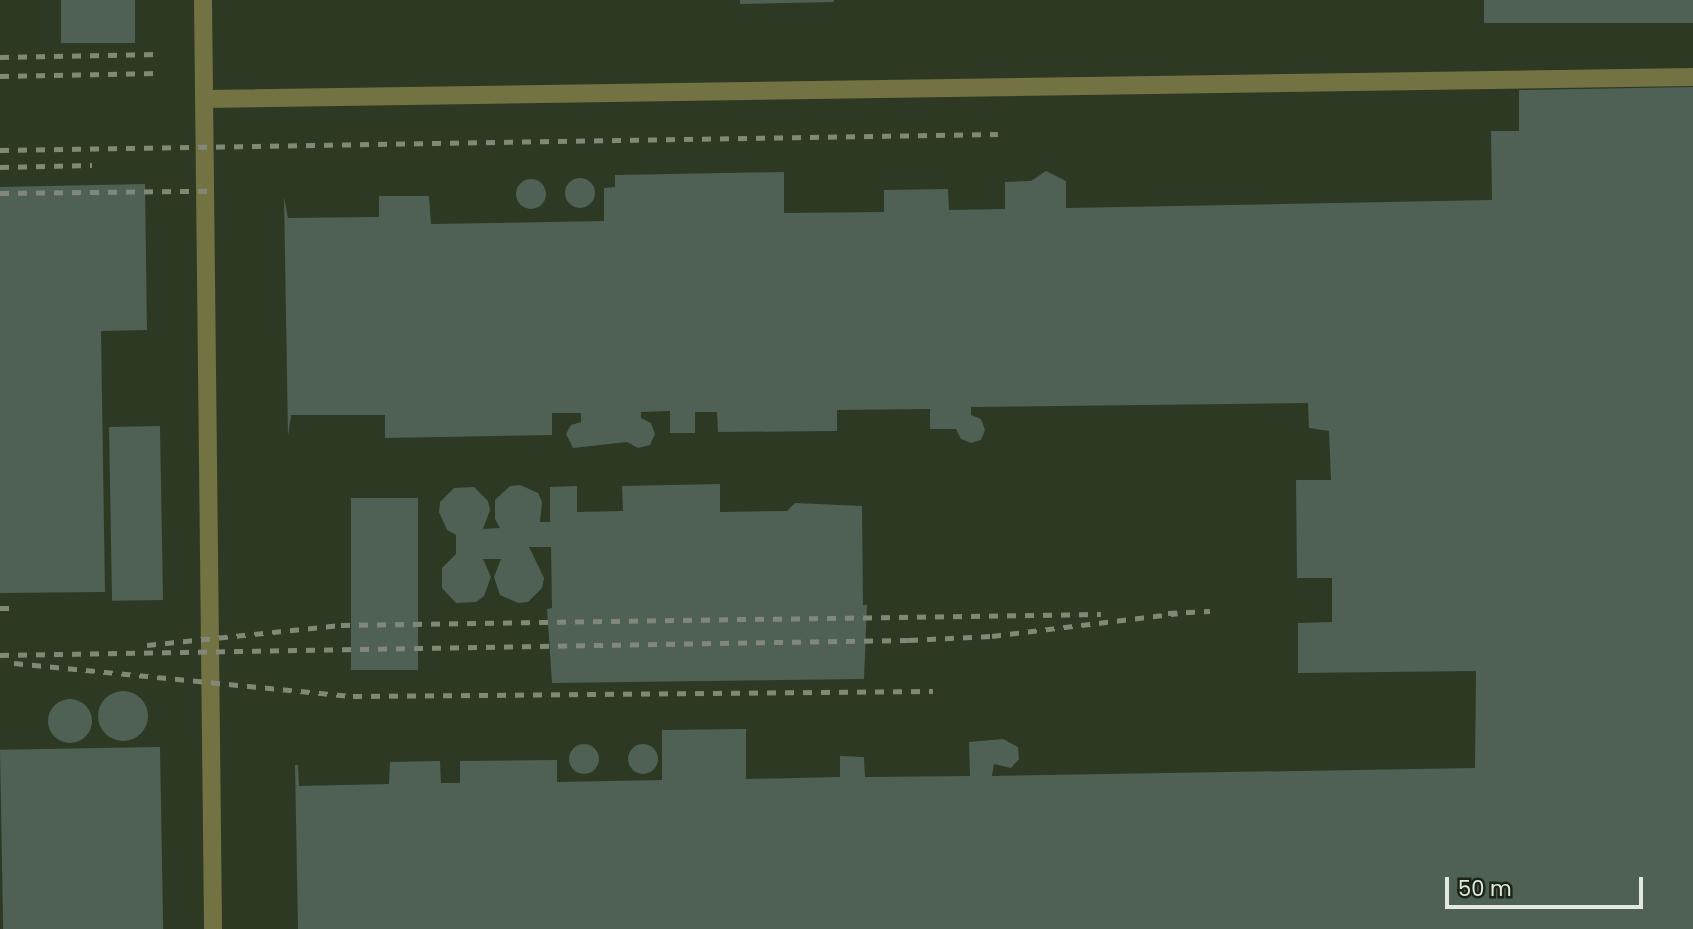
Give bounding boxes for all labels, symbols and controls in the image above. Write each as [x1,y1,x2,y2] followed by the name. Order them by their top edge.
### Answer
[1448,862,1646,906] scale bar
[1458,874,1512,903] text: 50 m

